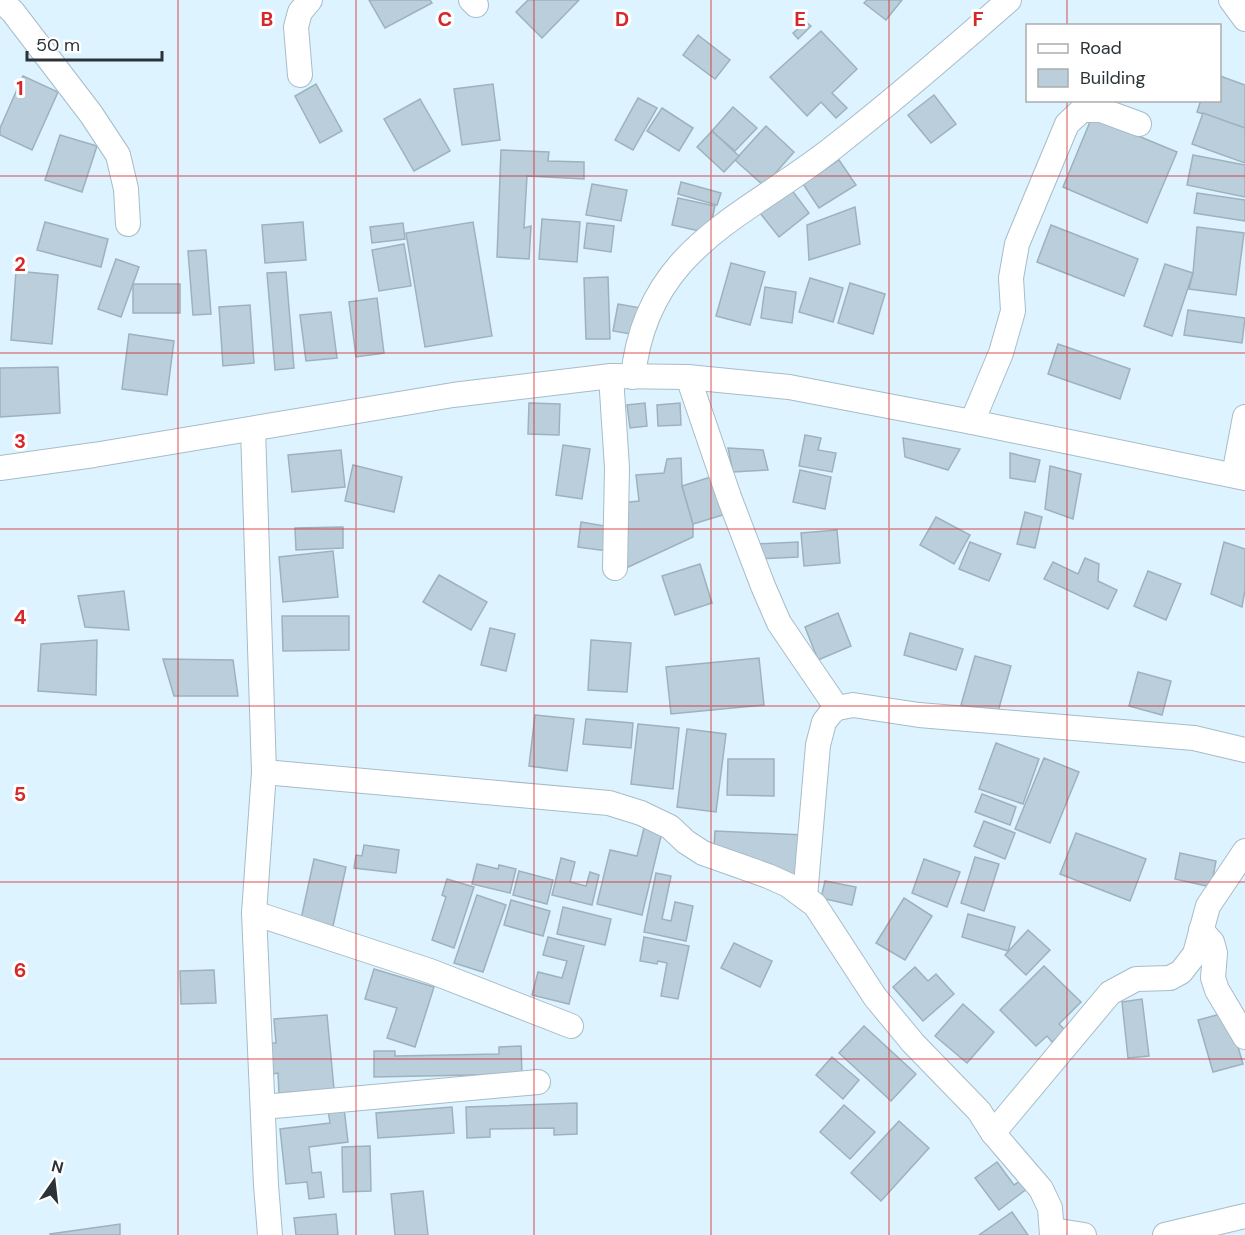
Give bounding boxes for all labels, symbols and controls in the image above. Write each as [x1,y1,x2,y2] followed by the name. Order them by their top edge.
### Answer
[261,6,273,32] text: B
[438,6,452,32] text: C
[615,6,629,32] text: D
[794,6,806,32] text: E
[972,6,984,32] text: F
[27,24,162,62] scale bar
[1026,24,1221,102] legend
[36,33,80,57] text: 50 m
[1080,36,1122,60] text: Road
[1080,66,1145,90] text: Building
[16,75,24,101] text: 1
[14,251,26,277] text: 2
[14,428,26,454] text: 3
[14,604,27,630] text: 4
[14,781,26,807] text: 5
[14,957,26,983] text: 6
[24,1151,84,1211] north arrow
[49,1155,66,1179] text: N

